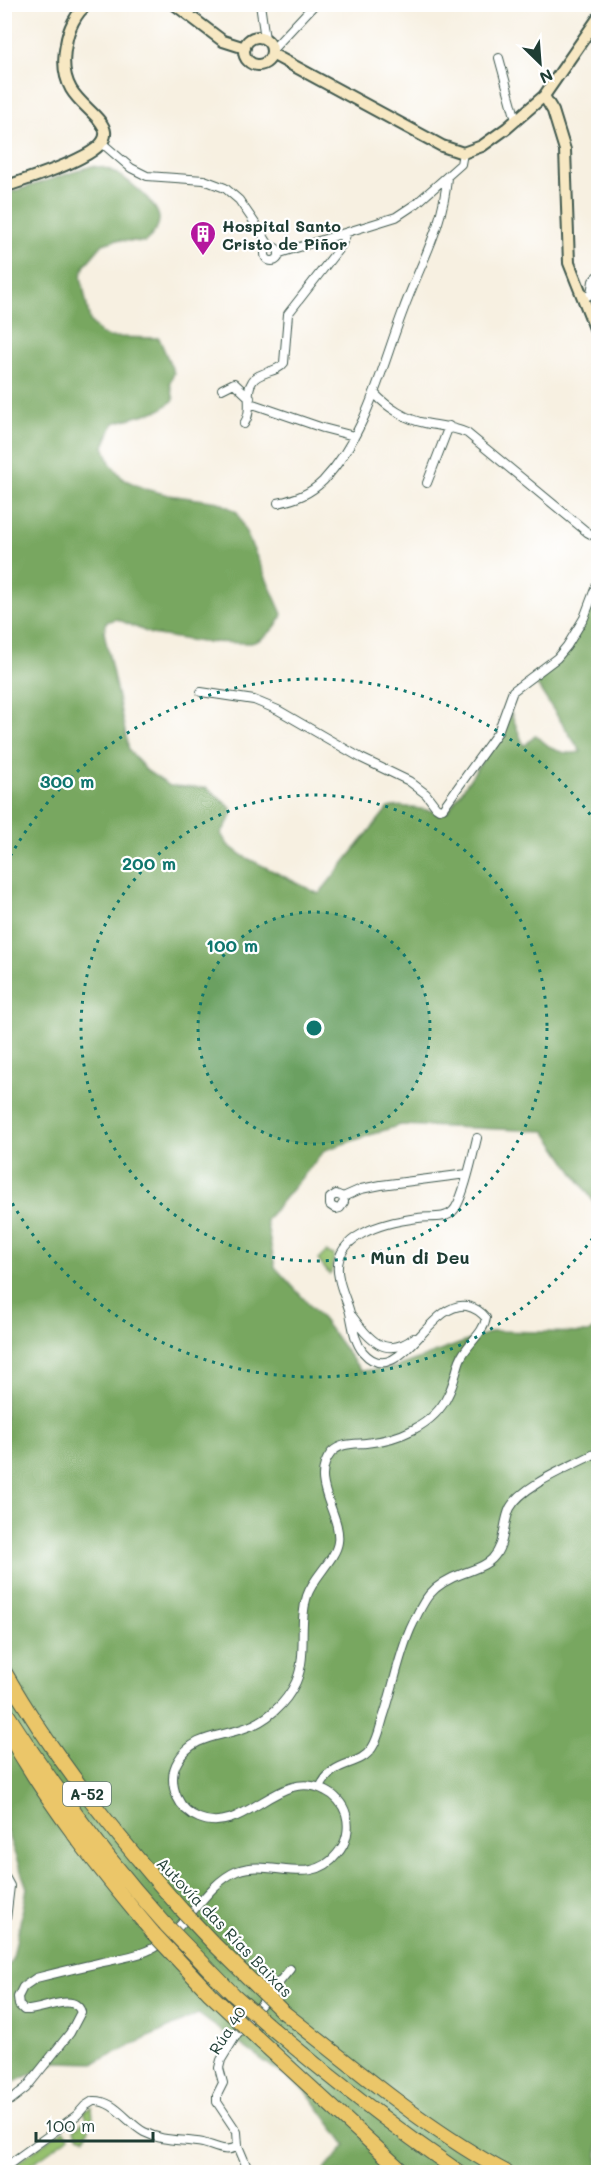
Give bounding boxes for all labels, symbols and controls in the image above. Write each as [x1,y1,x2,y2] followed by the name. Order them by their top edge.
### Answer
[510,33,570,93] north arrow
[537,65,556,89] text: N
[222,215,347,254] place label: Hospital Santo Cristo de Piñor
[188,219,218,257] building icon: Hospital Santo Cristo de Piñor
[40,769,94,793] text: 300 m
[122,851,176,875] text: 200 m
[206,933,258,957] text: 100 m
[304,1018,324,1038] centre of rings
[370,1245,470,1269] district label: Mun di Deu
[63,1782,111,1806] road number: A-52
[153,1853,297,2001] street label: Autovía das Rías Baixas
[204,2002,250,2058] street label: Rúa 40
[36,2105,153,2143] scale bar
[45,2113,95,2137] text: 100 m

